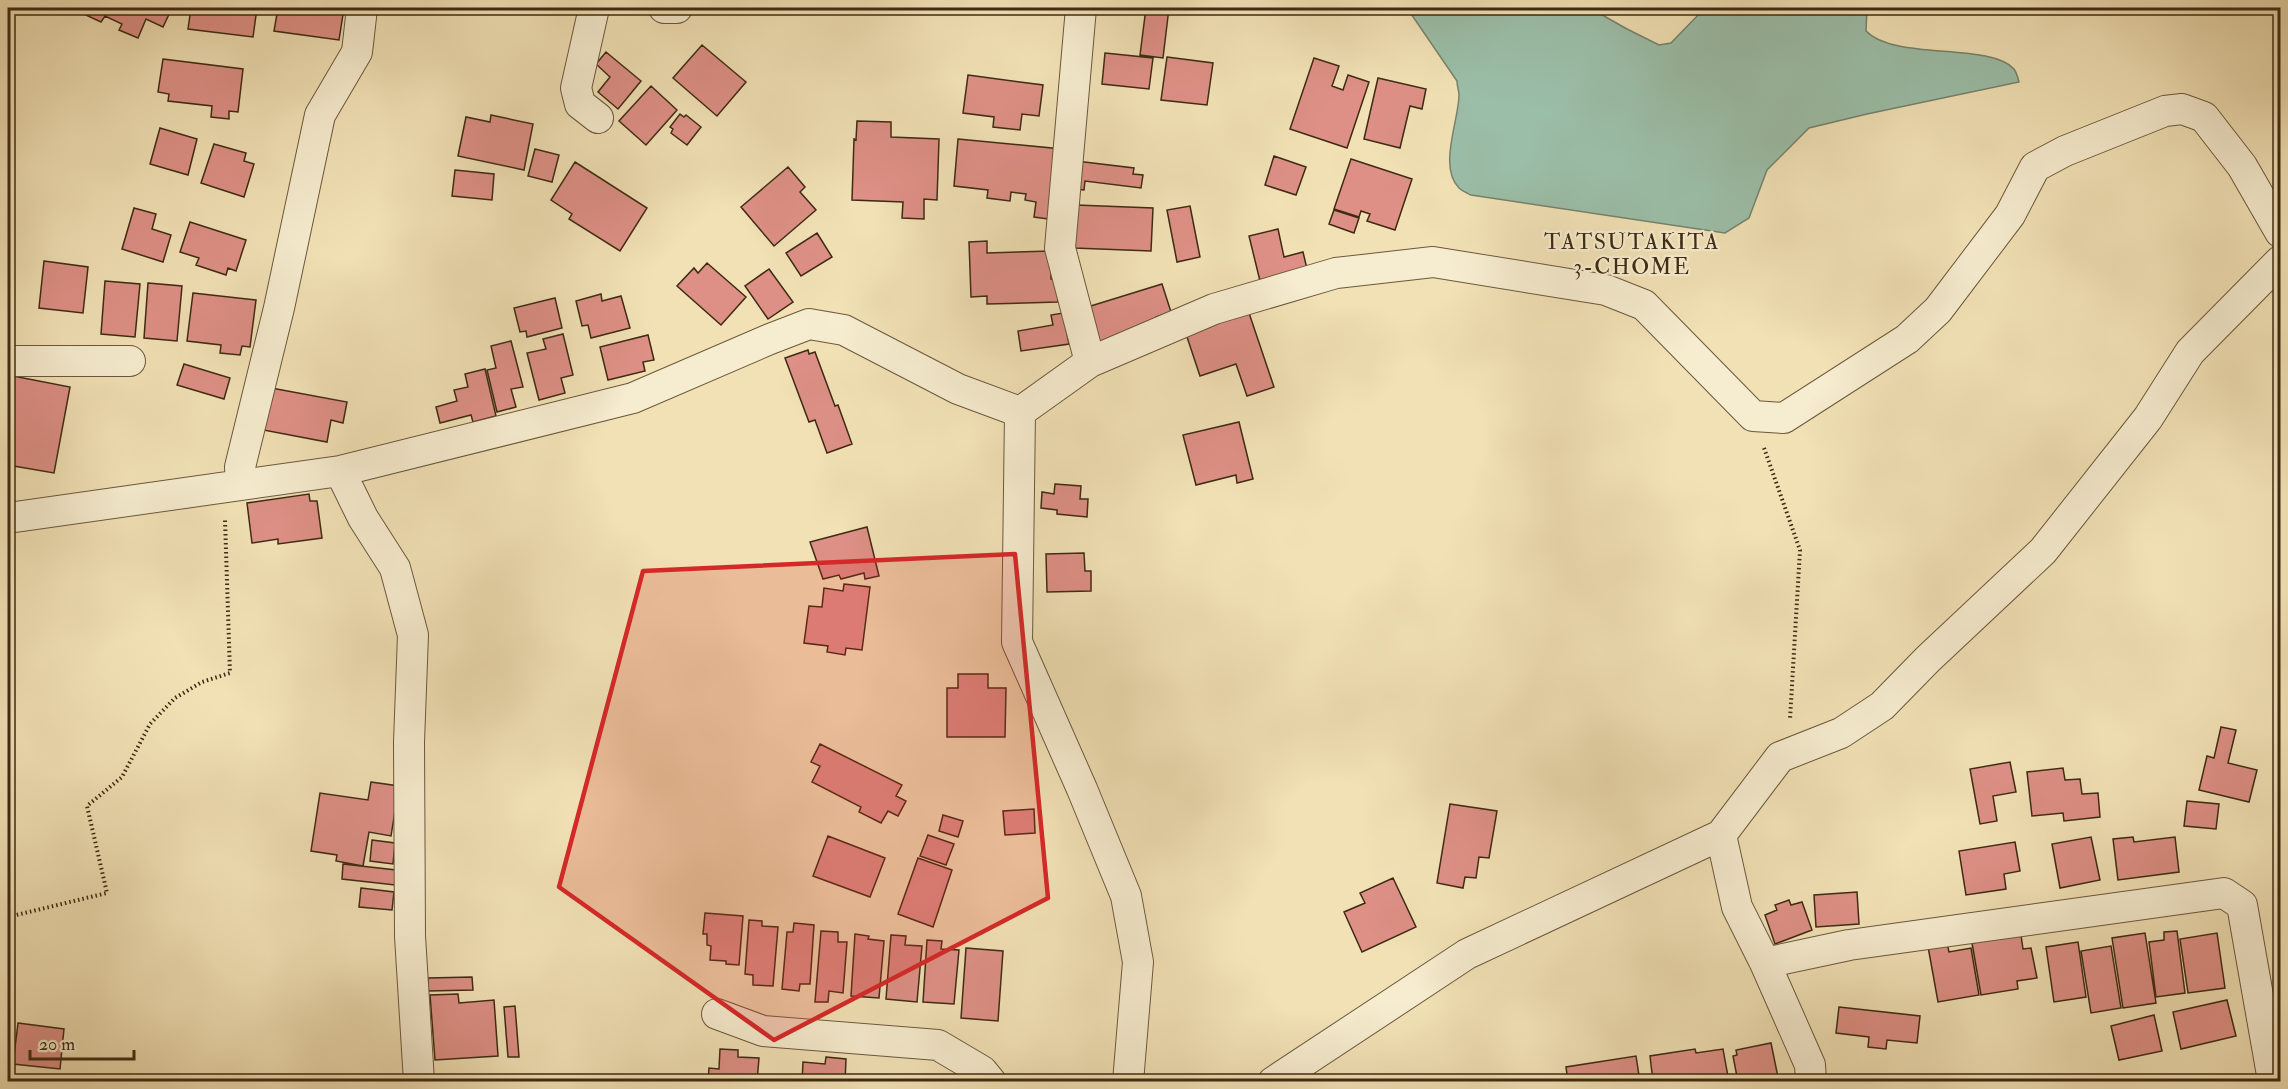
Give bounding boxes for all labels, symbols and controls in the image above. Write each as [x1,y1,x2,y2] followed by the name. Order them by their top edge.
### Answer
[1544,228,1720,281] district label: TATSUTAKITA 3-CHOME
[30,1023,134,1061] scale bar
[39,1033,75,1056] text: 20 m

